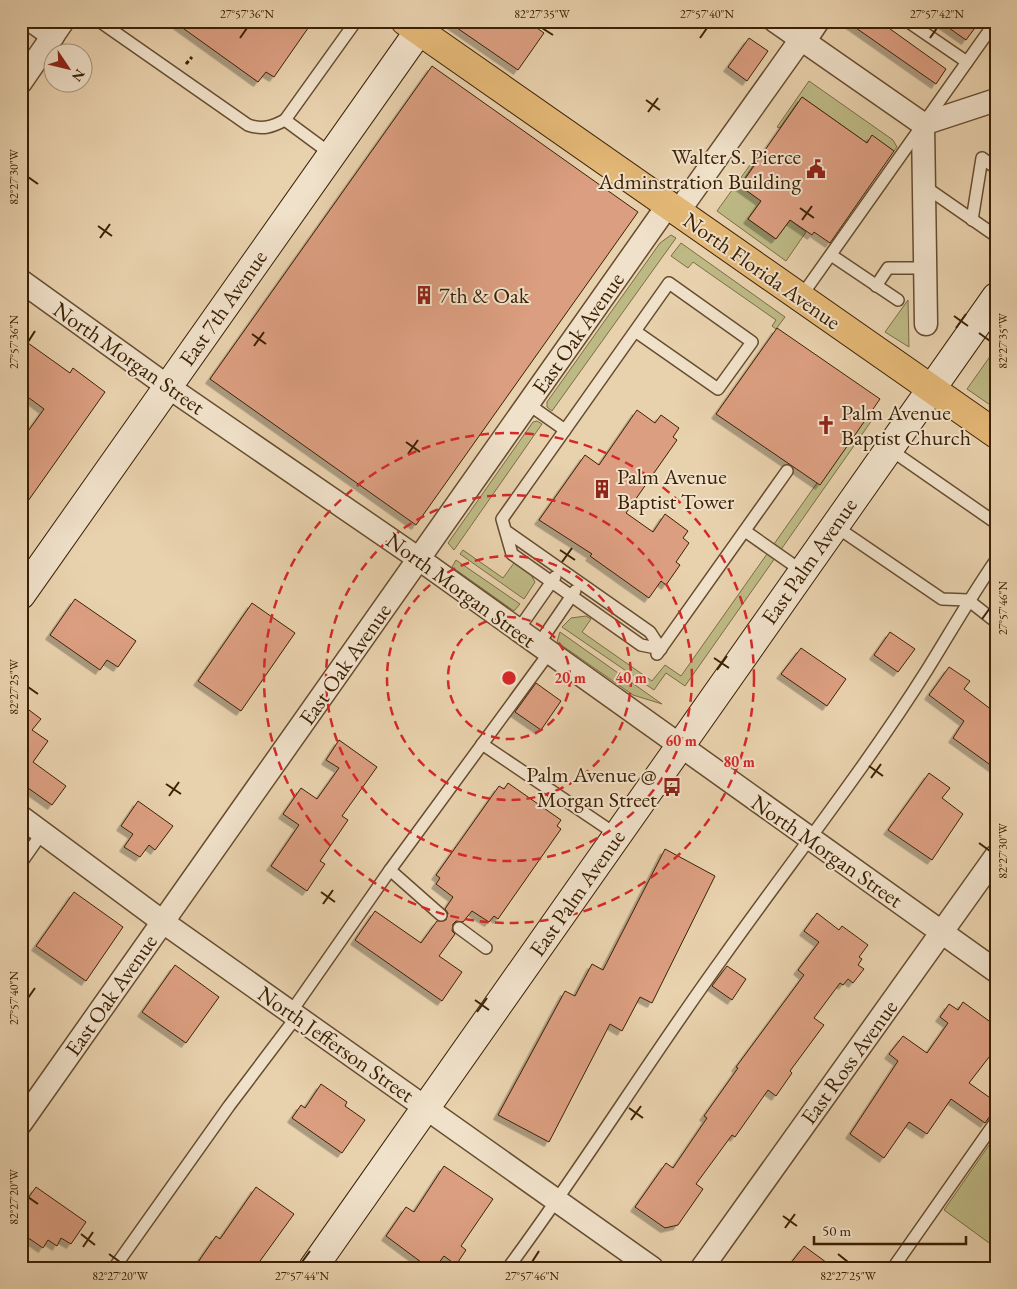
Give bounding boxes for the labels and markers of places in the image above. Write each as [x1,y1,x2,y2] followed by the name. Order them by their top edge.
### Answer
[597,142,801,196] place label: Walter S. Pierce Adminstration Building
[805,158,827,180] public building icon: Walter S. Pierce Adminstration Building
[439,281,530,310] place label: 7th & Oak
[413,284,435,306] building icon: 7th & Oak
[841,398,971,452] place label: Palm Avenue Baptist Church
[815,414,837,436] church icon: Palm Avenue Baptist Church
[617,462,735,516] place label: Palm Avenue Baptist Tower
[591,478,613,500] building icon: Palm Avenue Baptist Tower
[500,669,518,687] centre of rings
[526,760,657,814] place label: Palm Avenue @ Morgan Street
[661,776,683,798] bus stop icon: Palm Avenue @ Morgan Street

